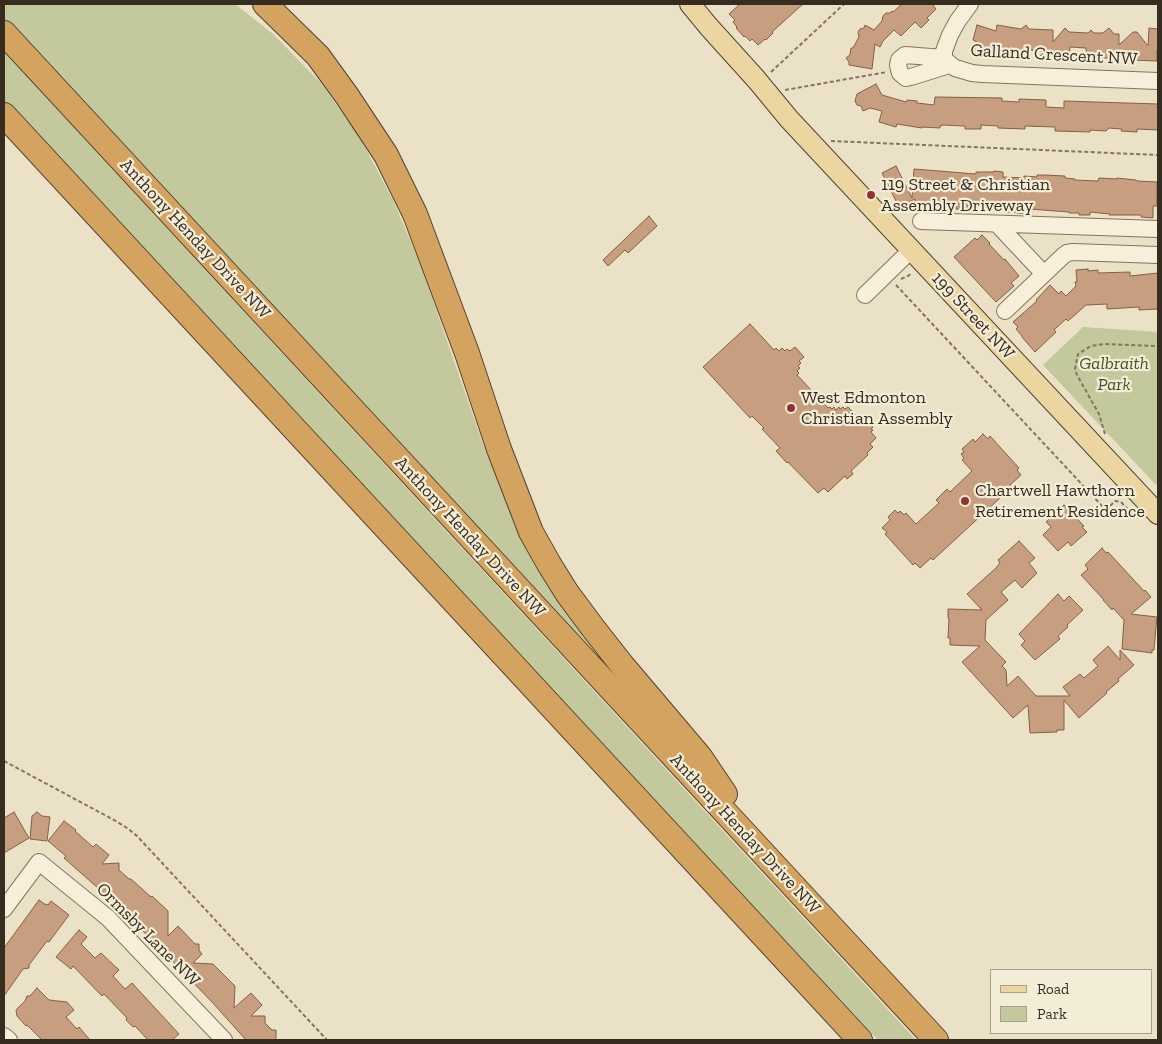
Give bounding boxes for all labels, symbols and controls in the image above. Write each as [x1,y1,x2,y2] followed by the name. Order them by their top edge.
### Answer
[970,40,1138,70] street label: Galland Crescent NW
[115,154,275,324] street label: Anthony Henday Drive NW
[881,174,1050,216] place label: 119 Street & Christian Assembly Driveway
[865,189,877,201] marker: 119 Street & Christian Assembly Driveway
[927,268,1019,364] street label: 199 Street NW
[1079,353,1149,396] park label: Galbraith Park
[801,387,953,429] place label: West Edmonton Christian Assembly
[785,402,797,414] marker: West Edmonton Christian Assembly
[390,452,550,622] street label: Anthony Henday Drive NW
[975,480,1145,522] place label: Chartwell Hawthorn Retirement Residence
[959,495,971,507] marker: Chartwell Hawthorn Retirement Residence
[665,749,825,919] street label: Anthony Henday Drive NW
[92,879,204,991] street label: Ormsby Lane NW
[990,969,1152,1034] legend
[1037,980,1069,998] text: Road
[1037,1005,1067,1023] text: Park

